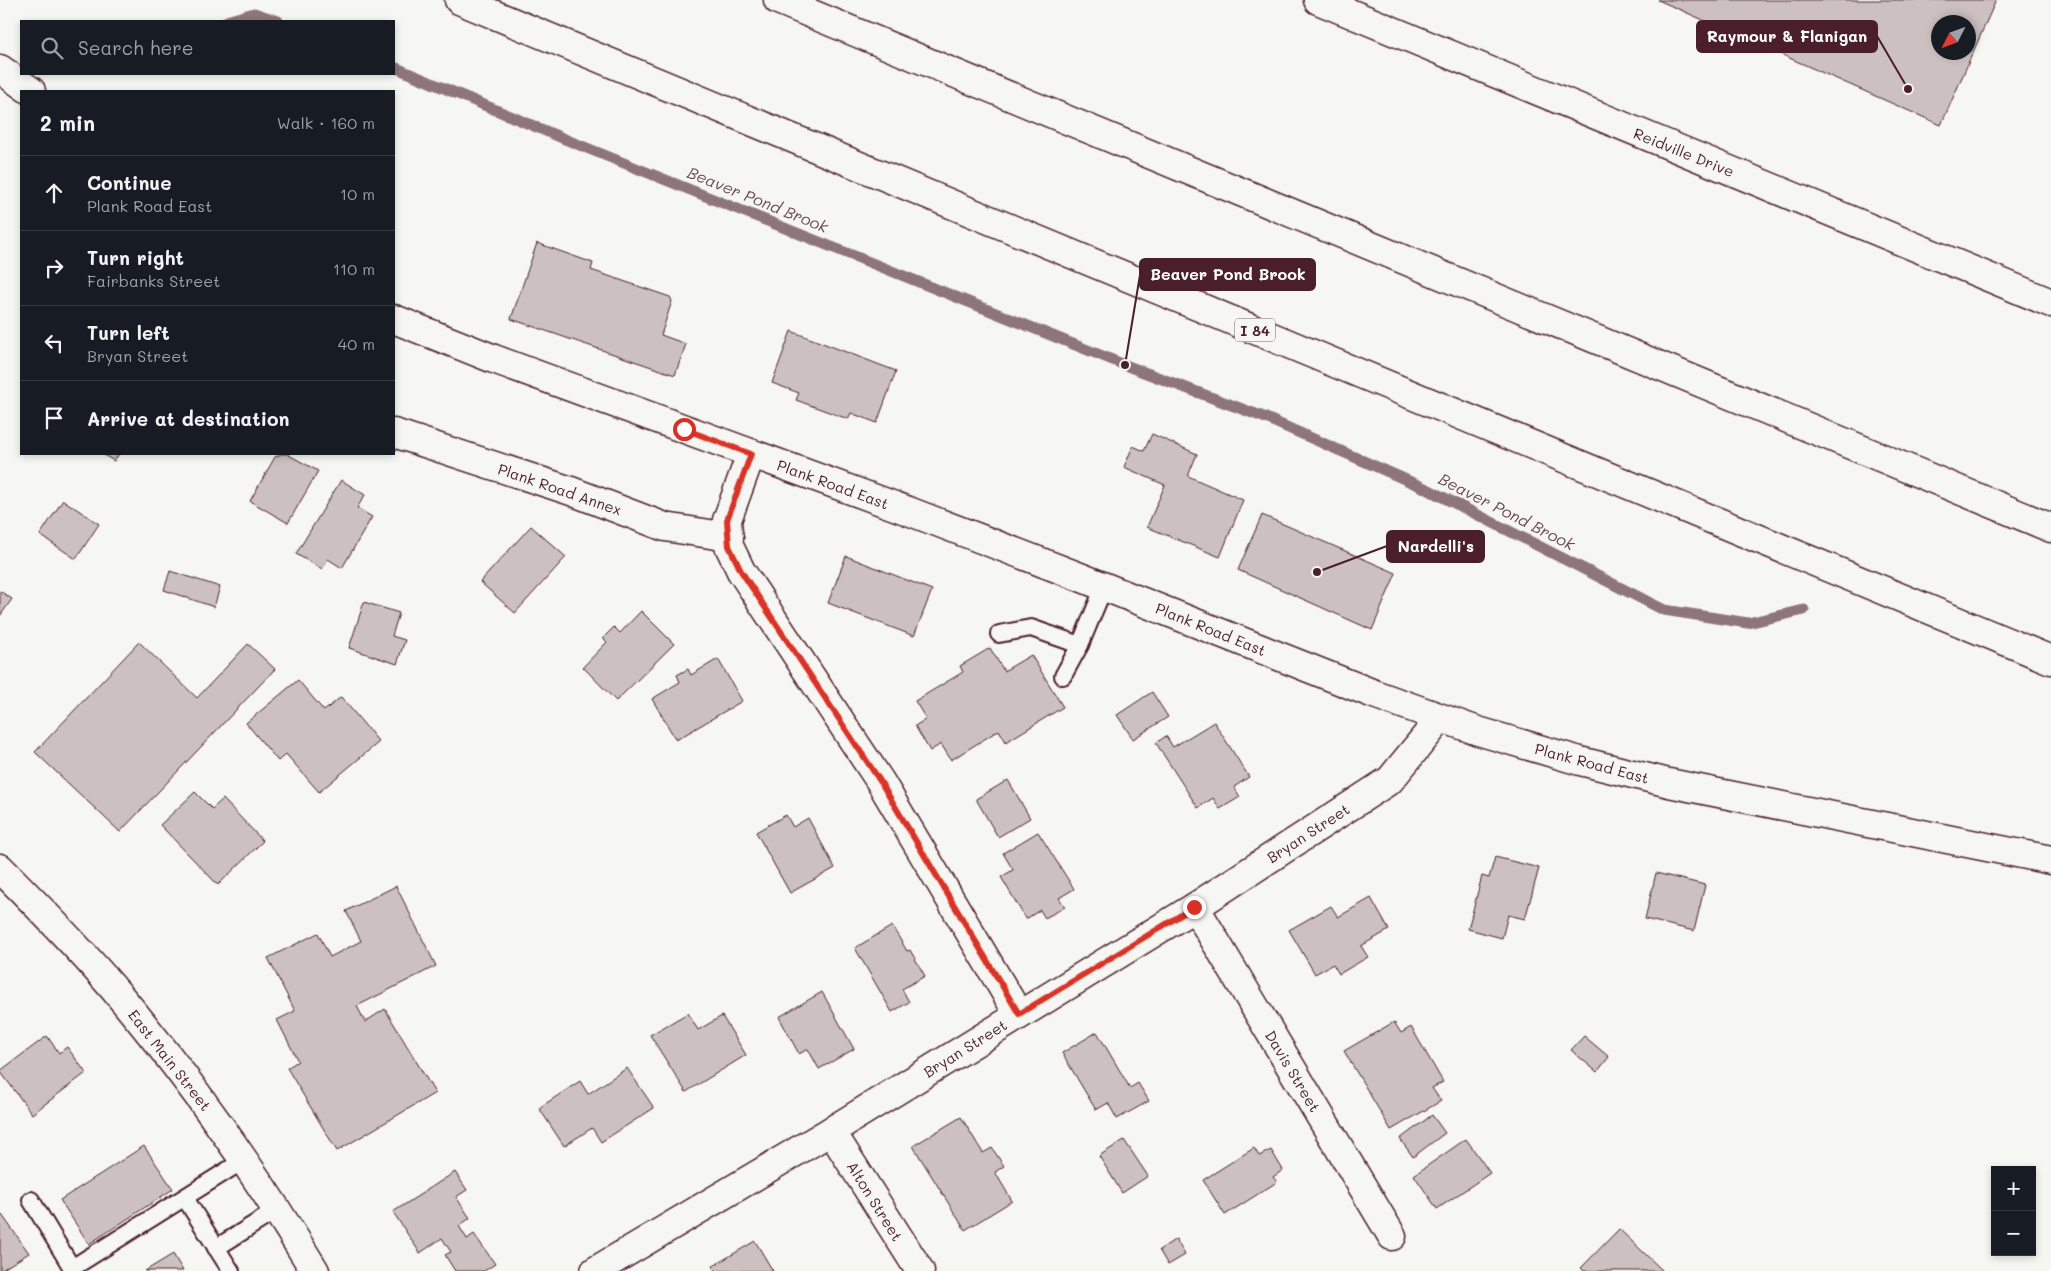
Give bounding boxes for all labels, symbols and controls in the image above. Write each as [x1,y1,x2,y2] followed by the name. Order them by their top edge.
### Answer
[1931,15,1976,60] north arrow
[20,20,395,75] search box
[1697,21,1877,52] callout: Raymour & Flanigan
[1707,25,1867,46] text: Raymour & Flanigan
[38,34,66,62] icon: search
[78,35,194,60] text: Search here
[40,109,95,136] text: 2 min
[277,112,375,133] text: Walk · 160 m
[1631,123,1737,181] street label: Reidville Drive
[684,161,832,237] water label: Beaver Pond Brook
[87,170,172,195] text: Continue
[40,179,68,207] icon: ahead
[340,183,375,204] text: 10 m
[87,195,212,216] text: Plank Road East
[87,245,184,270] text: Turn right
[40,254,68,282] icon: right
[333,258,375,279] text: 110 m
[1140,259,1315,290] callout: Beaver Pond Brook
[1150,263,1306,284] text: Beaver Pond Brook
[87,270,220,291] text: Fairbanks Street
[1235,318,1275,342] road number: I 84
[87,320,170,345] text: Turn left
[40,329,68,357] icon: left
[338,333,375,354] text: 40 m
[87,345,188,366] text: Bryan Street
[40,404,68,432] icon: arrive
[87,406,290,431] text: Arrive at destination
[673,418,696,441] route start
[774,455,892,513] street label: Plank Road East
[496,458,625,520] street label: Plank Road Annex
[1435,468,1579,555] water label: Beaver Pond Brook
[1387,531,1484,562] callout: Nardelli's
[1398,535,1474,556] text: Nardelli's
[1153,598,1269,660] street label: Plank Road East
[1533,738,1651,788] street label: Plank Road East
[1263,799,1353,867] street label: Bryan Street
[1183,896,1206,919] route end
[124,1005,216,1115] street label: East Main Street
[919,1014,1011,1082] street label: Bryan Street
[1261,1026,1325,1116] street label: Davis Street
[843,1157,907,1245] street label: Alton Street
[1991,1166,2036,1256] map controls
[1991,1166,2036,1211] button: +
[1991,1211,2036,1256] button: −

